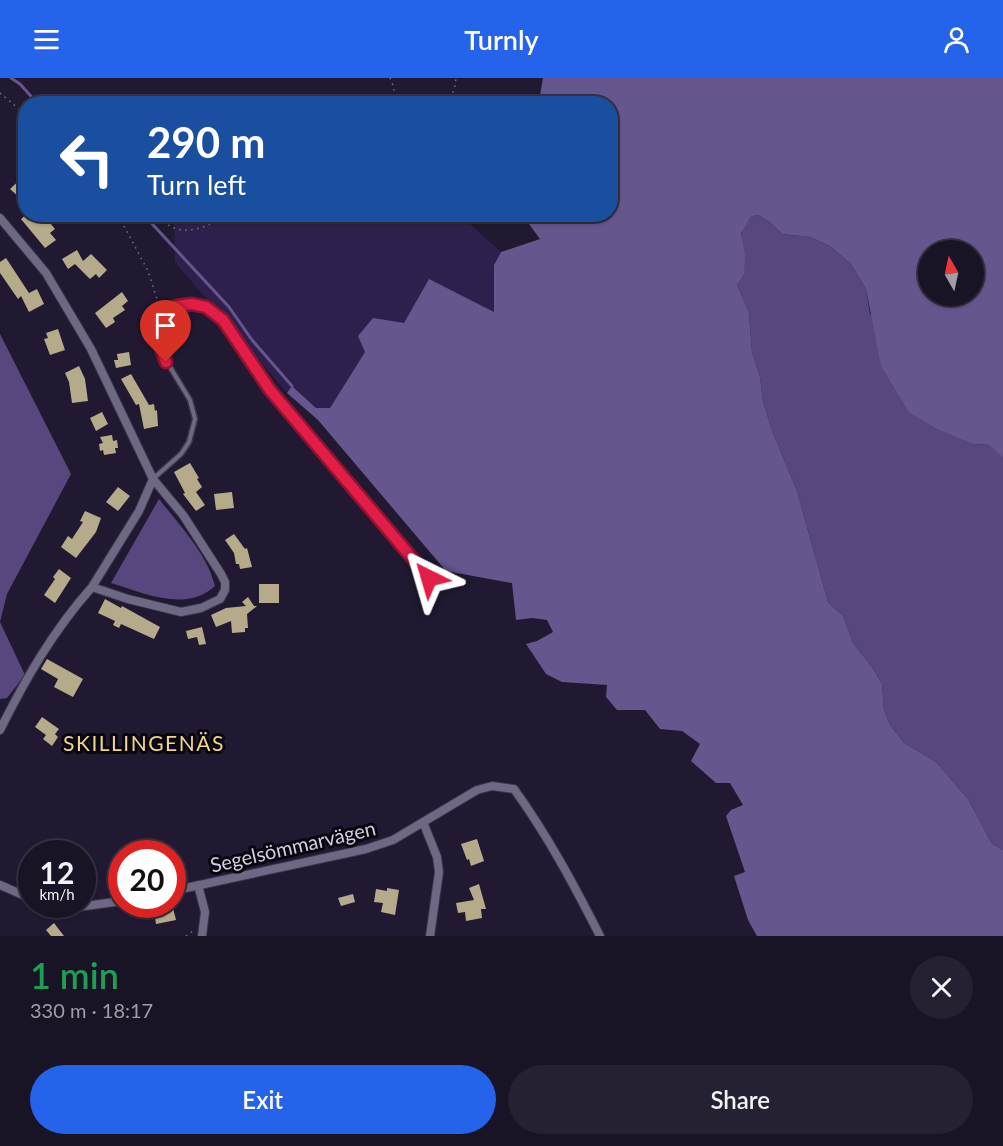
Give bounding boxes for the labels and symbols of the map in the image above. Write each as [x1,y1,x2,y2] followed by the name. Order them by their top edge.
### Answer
[918,240,984,306] north arrow
[140,300,191,362] pin
[397,546,461,610] position arrow
[63,730,225,755] district label: SKILLINGENÄS
[208,815,378,877] street label: Segelsömmarvägen
[108,840,186,918] speed limit sign: 20

